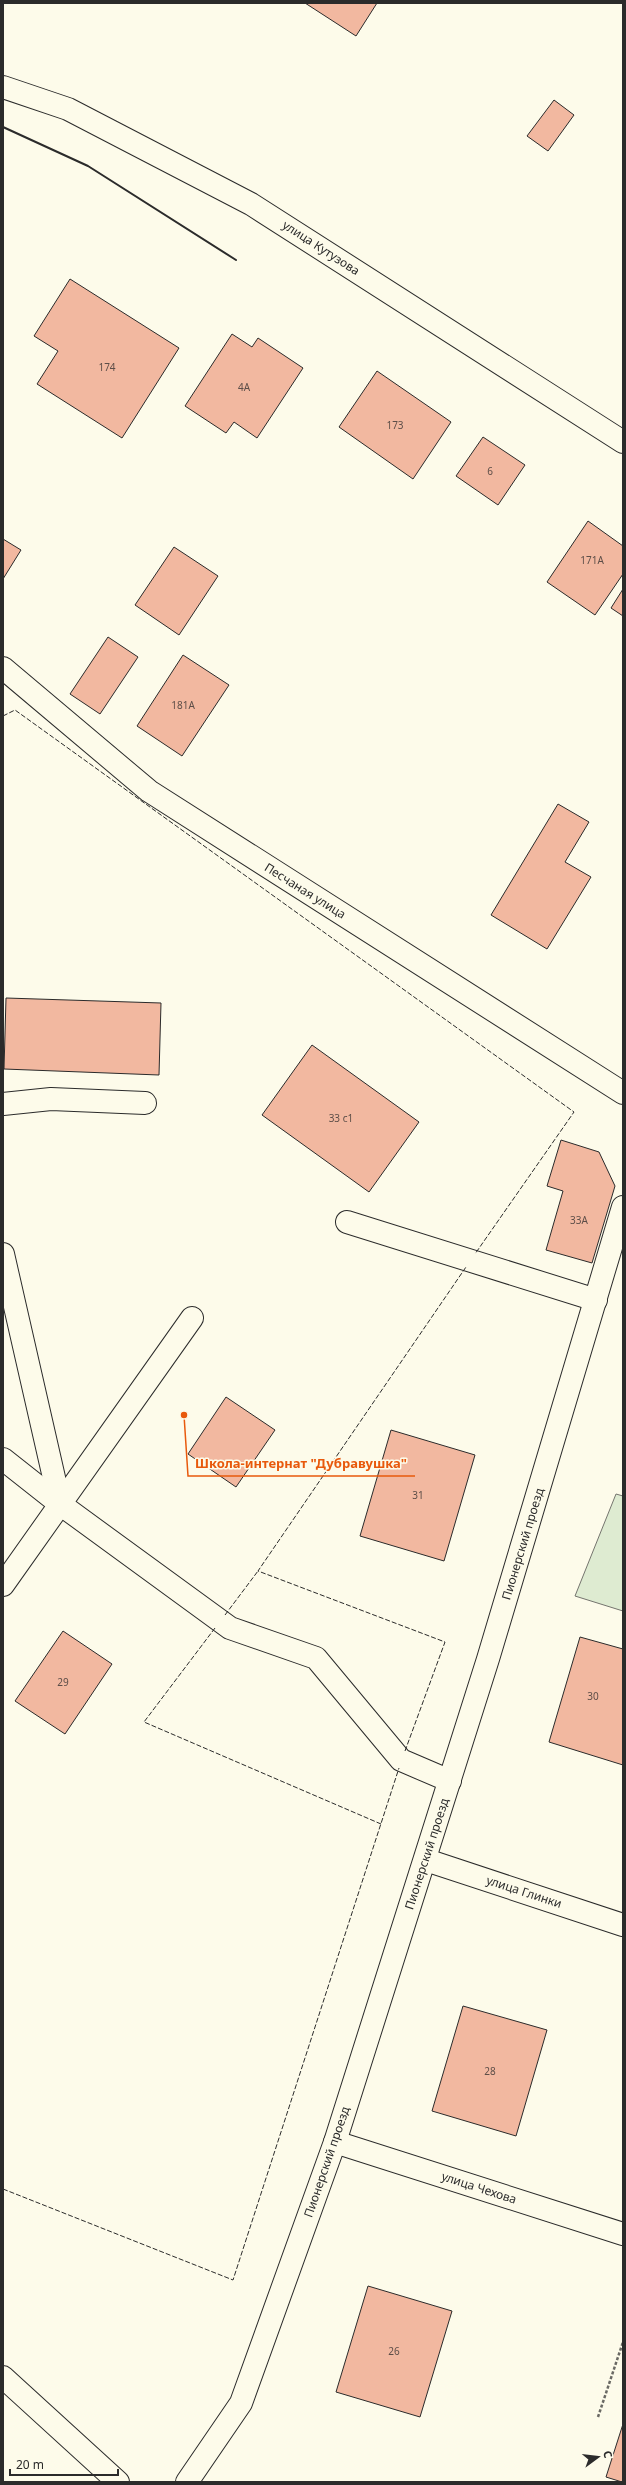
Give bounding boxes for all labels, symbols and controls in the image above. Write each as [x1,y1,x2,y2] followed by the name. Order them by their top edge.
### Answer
[279,216,363,279] street label: улица Кутузова
[98,360,116,374] house number: 174
[238,380,251,394] house number: 4А
[386,418,404,432] house number: 173
[487,464,493,478] house number: 6
[580,553,604,567] house number: 171А
[171,698,195,712] house number: 181А
[261,859,349,922] street label: Песчаная улица
[329,1111,353,1125] house number: 33 с1
[570,1213,589,1227] house number: 33А
[188,1451,415,1476] callout: Школа-интернат "Дубравушка"
[195,1454,407,1472] text: Школа-интернат "Дубравушка"
[497,1485,548,1602] street label: Пионерский проезд
[412,1488,424,1502] house number: 31
[57,1675,69,1689] house number: 29
[587,1689,599,1703] house number: 30
[400,1795,453,1912] street label: Пионерский проезд
[484,1871,564,1912] street label: улица Глинки
[484,2064,496,2078] house number: 28
[300,2103,354,2220] street label: Пионерский проезд
[439,2167,519,2208] street label: улица Чехова
[388,2344,400,2358] house number: 26
[578,2437,618,2477] north arrow
[600,2449,616,2460] text: С
[10,2451,118,2477] scale bar
[16,2456,44,2473] text: 20 m

